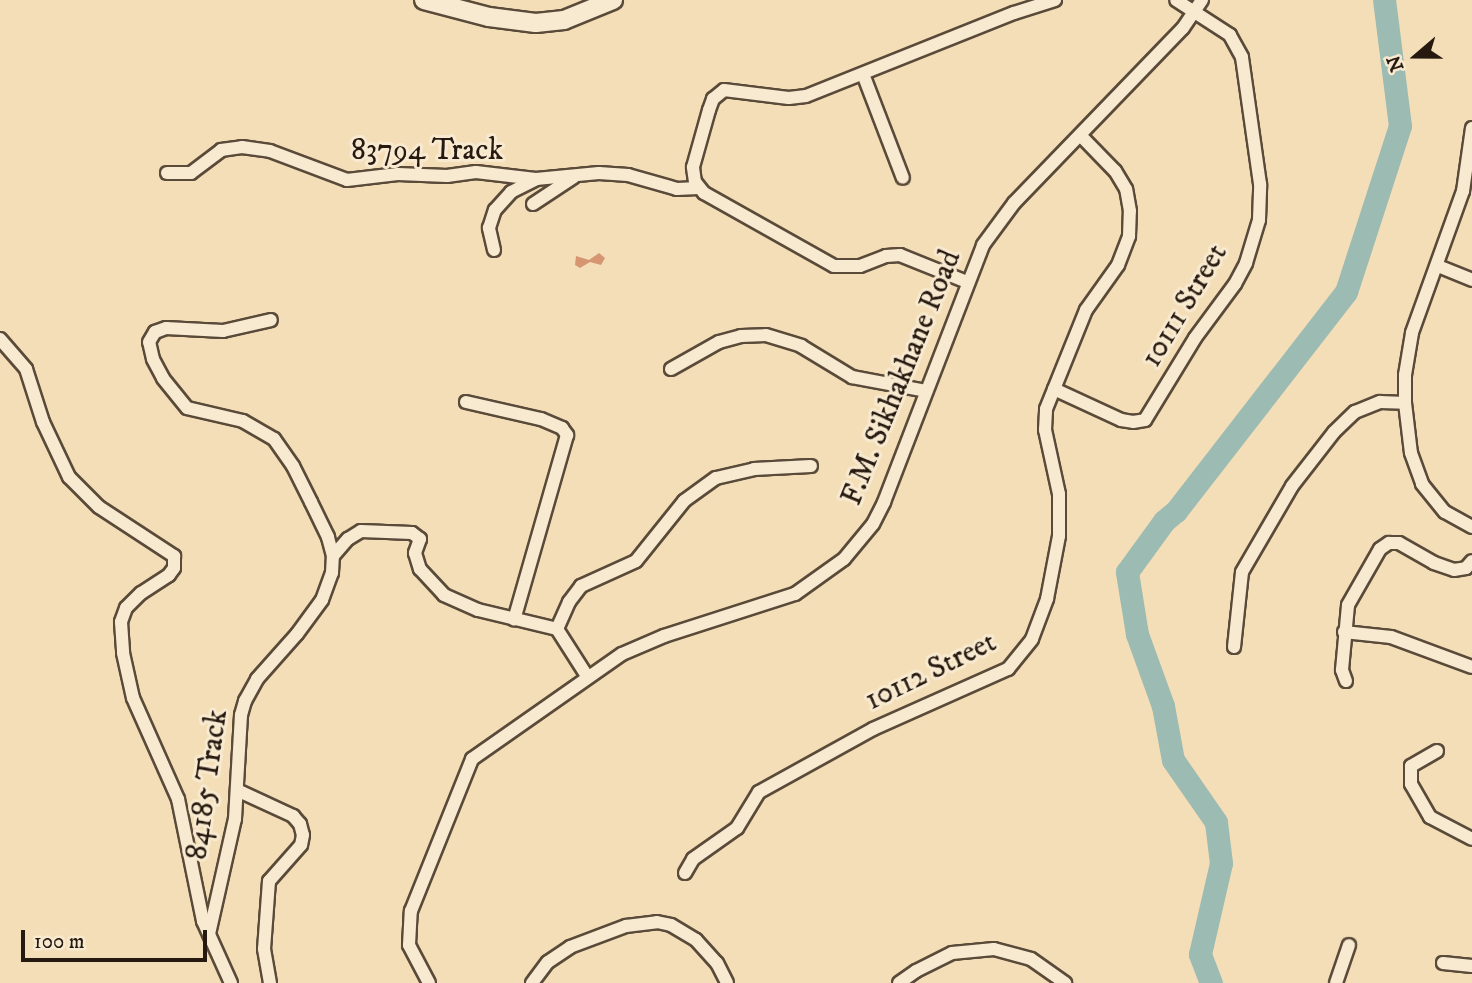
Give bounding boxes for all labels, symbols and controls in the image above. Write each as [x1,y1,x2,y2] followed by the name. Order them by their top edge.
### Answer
[1381,21,1451,91] north arrow
[1382,52,1409,75] text: N
[351,133,503,169] street label: 83794 Track
[1134,238,1236,374] street label: 10111 Street
[834,245,970,511] street label: F.M. Sikhakhane Road
[860,625,1002,719] street label: 10112 Street
[180,708,236,862] street label: 84185 Track
[24,916,210,960] scale bar
[34,929,85,955] text: 100 m

